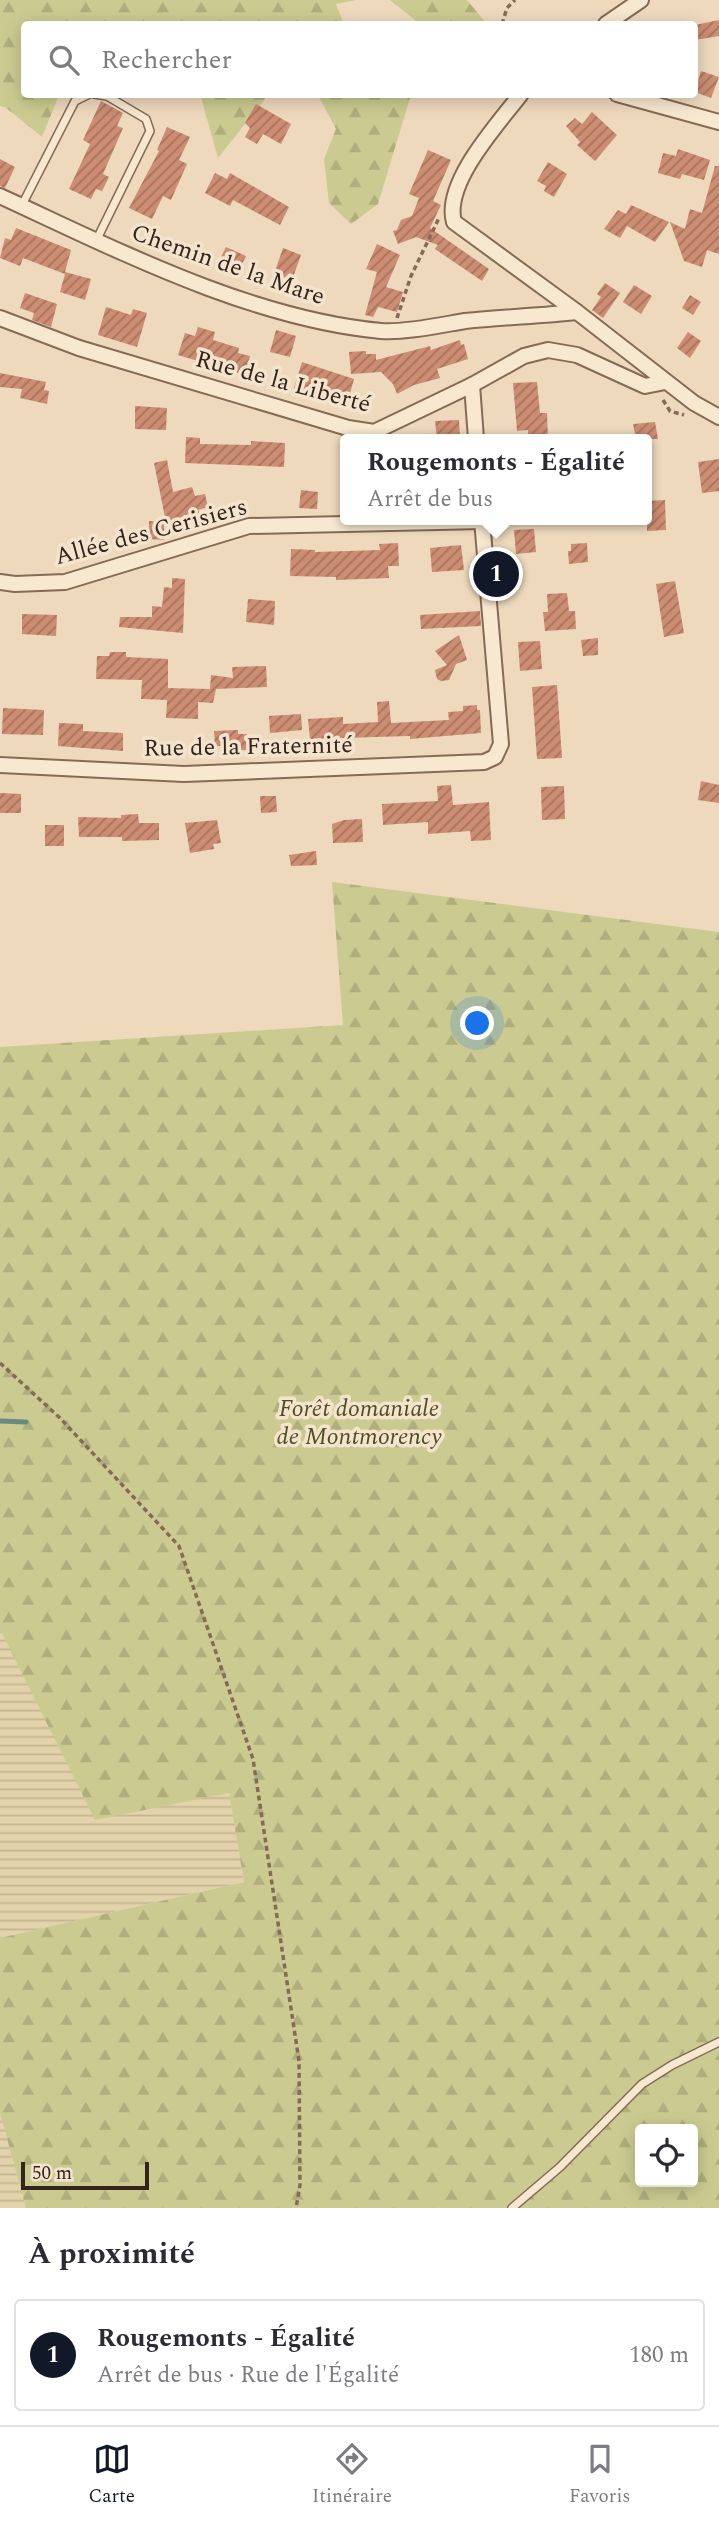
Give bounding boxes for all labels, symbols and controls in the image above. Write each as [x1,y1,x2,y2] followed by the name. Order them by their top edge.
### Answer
[21,21,698,98] search box
[101,40,232,80] text: Rechercher
[45,41,83,79] icon: search
[126,215,330,315] street label: Chemin de la Mare
[191,341,375,423] street label: Rue de la Liberté
[340,434,652,525] popup
[367,442,625,482] text: Rougemonts - Égalité
[367,482,493,517] text: Arrêt de bus
[51,489,251,575] street label: Allée des Cerisiers
[473,548,519,600] pin: 1
[143,727,353,767] street label: Rue de la Fraternité
[460,1006,494,1040] your location
[276,1391,442,1455] park label: Forêt domaniale de Montmorency
[635,2124,698,2187] map controls
[635,2124,698,2187] button: locate
[21,2159,149,2191] scale bar
[32,2159,72,2188] text: 50 m
[28,2231,195,2277] text: À proximité
[97,2318,355,2358] text: Rougemonts - Égalité
[47,2338,59,2373] text: 1
[629,2338,689,2373] text: 180 m
[97,2358,399,2393] text: Arrêt de bus · Rue de l'Égalité
[88,2440,135,2511] tab: Carte
[312,2440,392,2511] tab: Itinéraire
[569,2440,631,2511] tab: Favoris

